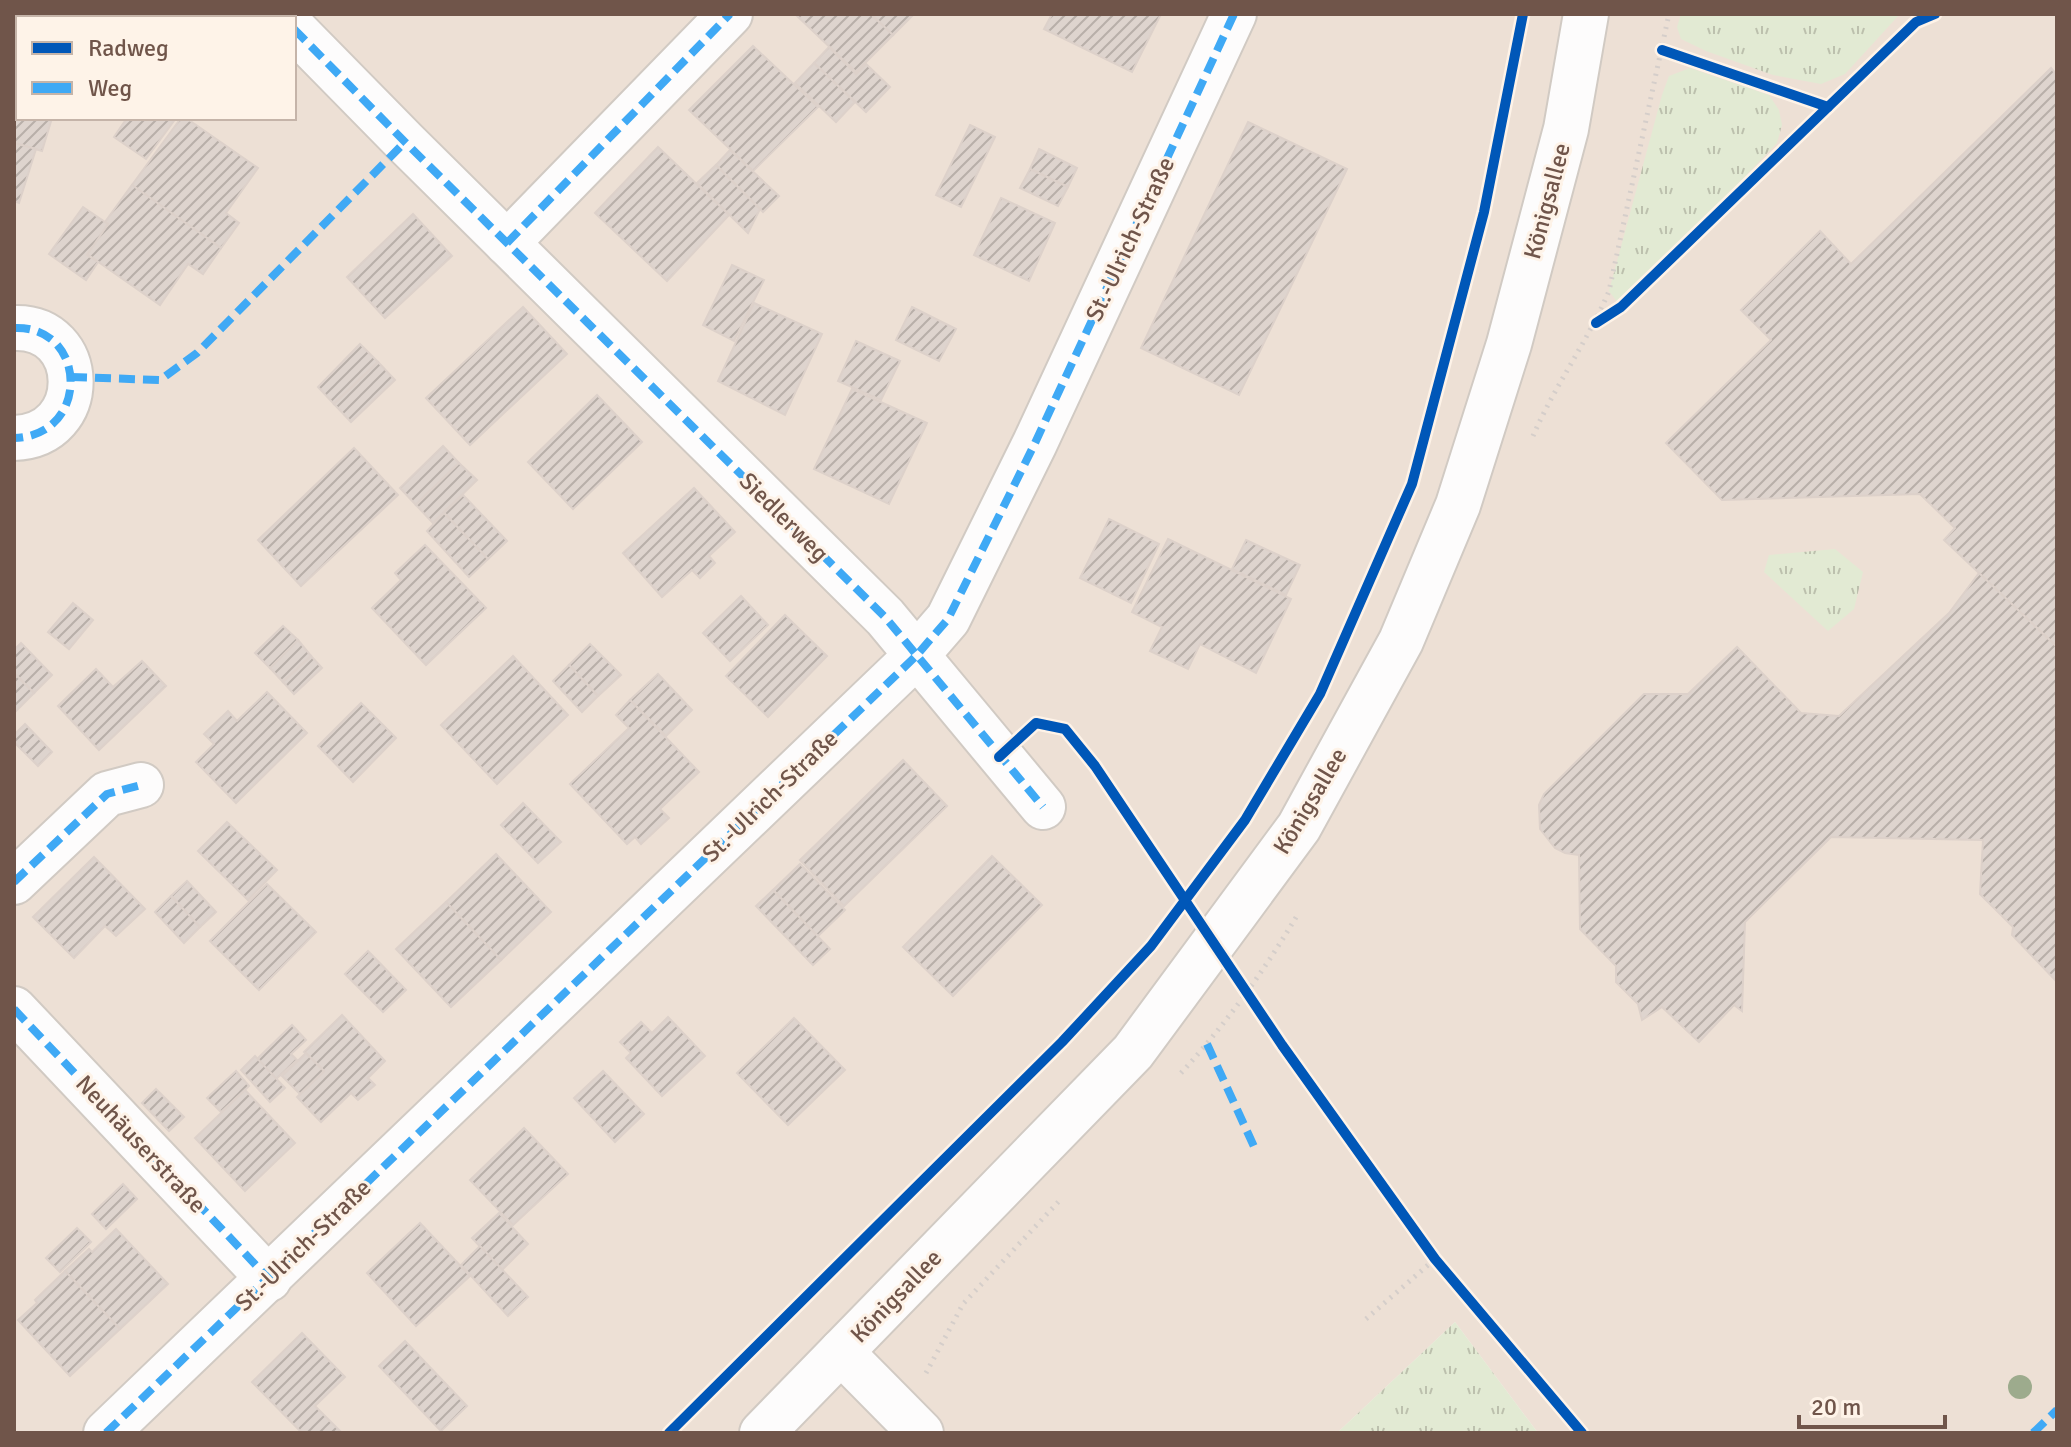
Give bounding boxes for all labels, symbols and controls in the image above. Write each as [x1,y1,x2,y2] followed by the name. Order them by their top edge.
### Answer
[16,16,296,120] legend
[88,33,169,63] text: Radweg
[88,73,132,103] text: Weg
[1517,140,1577,262] street label: Königsallee
[1079,152,1181,326] street label: St.-Ulrich-Straße
[733,466,835,568] street label: Siedlerweg
[696,723,844,869] street label: St.-Ulrich-Straße
[1267,742,1353,860] street label: Königsallee
[69,1069,213,1219] street label: Neuhäuserstraße
[229,1172,377,1318] street label: St.-Ulrich-Straße
[844,1243,948,1349] street label: Königsallee
[1799,1379,1945,1429] scale bar
[1811,1392,1861,1422] text: 20 m

